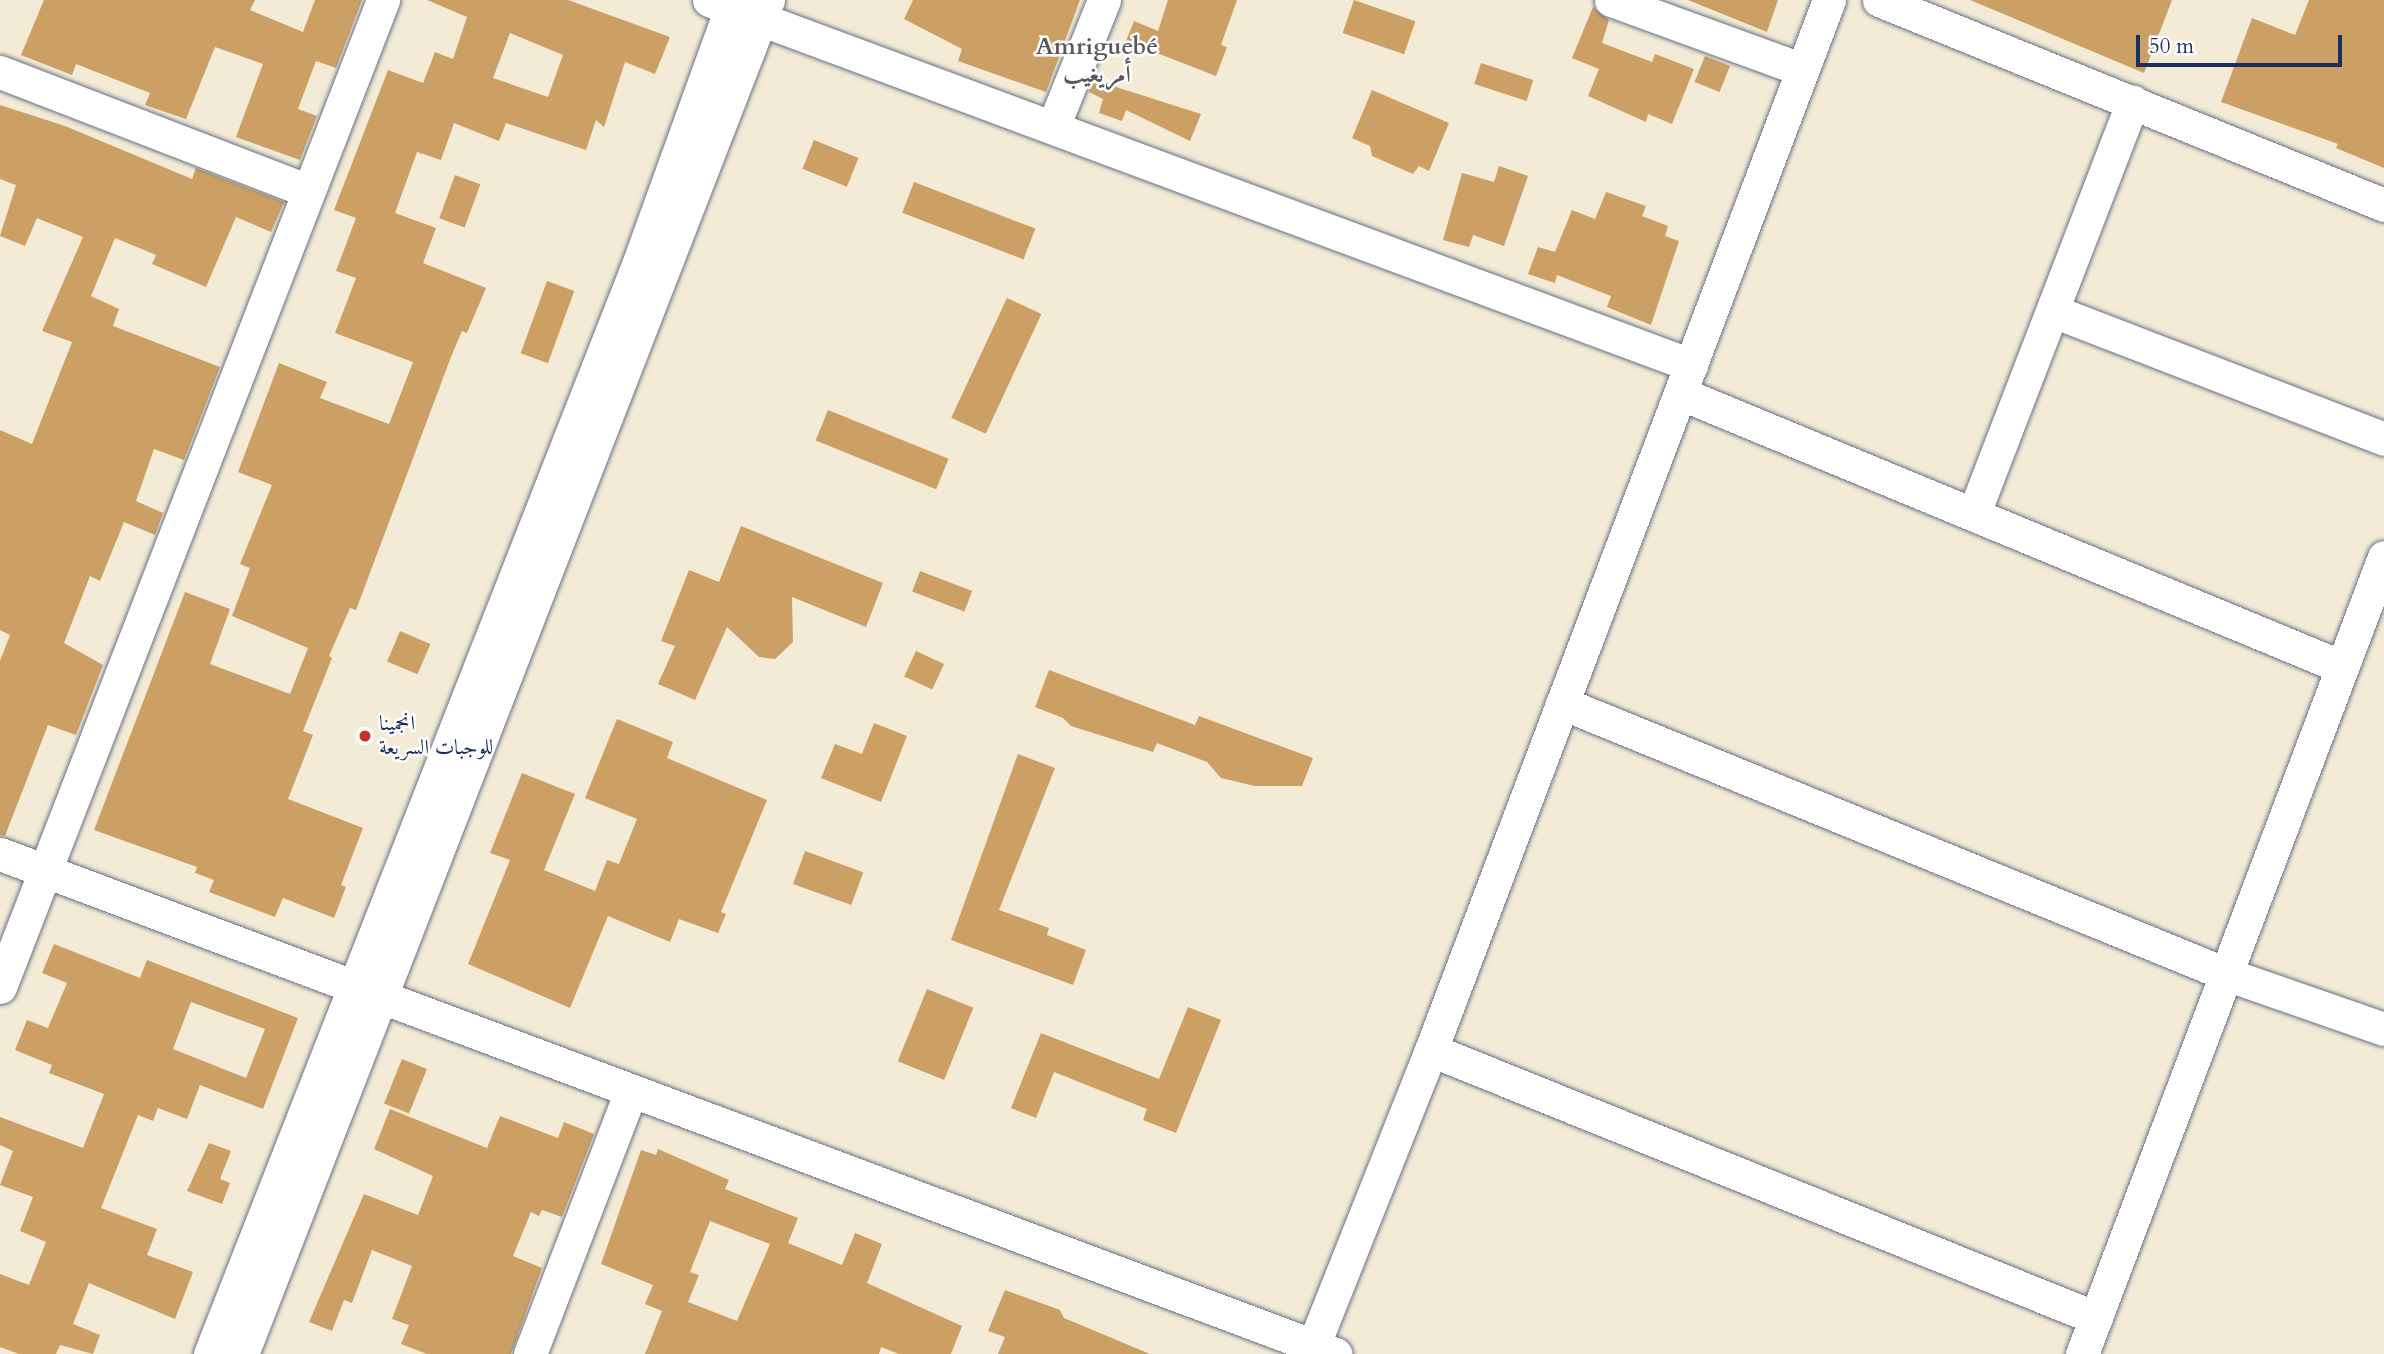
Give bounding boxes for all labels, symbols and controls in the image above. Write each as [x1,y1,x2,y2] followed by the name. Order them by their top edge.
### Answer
[2139,21,2346,65] scale bar
[2149,32,2194,61] text: 50 m
[1036,33,1158,89] district label: Amriguebé أمريغيب
[379,711,494,761] place label: انجمينا للوجبات السريعة
[357,728,373,744] marker: انجمينا للوجبات السريعة

